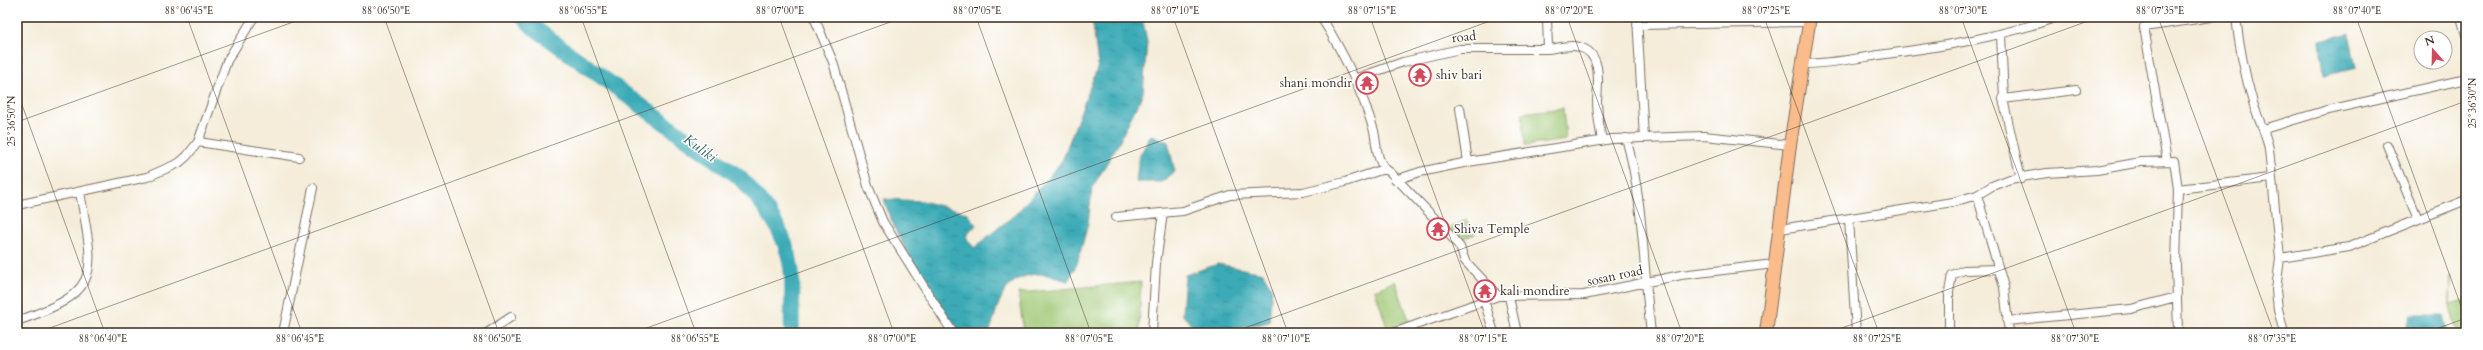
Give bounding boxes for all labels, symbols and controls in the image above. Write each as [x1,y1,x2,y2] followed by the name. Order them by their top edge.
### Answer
[165,4,213,18] text: 88°06'45"E
[362,4,410,18] text: 88°06'50"E
[559,4,607,18] text: 88°06'55"E
[756,4,804,18] text: 88°07'00"E
[953,4,1001,18] text: 88°07'05"E
[1151,4,1199,18] text: 88°07'10"E
[1348,4,1396,18] text: 88°07'15"E
[1545,4,1593,18] text: 88°07'20"E
[1742,4,1790,18] text: 88°07'25"E
[1939,4,1987,18] text: 88°07'30"E
[2136,4,2184,18] text: 88°07'35"E
[2333,4,2381,18] text: 88°07'40"E
[1451,27,1477,47] street label: road
[2413,30,2453,70] north arrow
[2423,32,2437,50] text: N
[1407,62,1433,88] temple icon: shiv bari
[1436,66,1483,84] place label: shiv bari
[1354,70,1380,96] temple icon: shani mondir
[1280,74,1352,92] place label: shani mondir
[2466,77,2480,128] text: 25°36'30"N
[5,95,19,146] text: 25°36'50"N
[680,130,720,166] water label: Kuliki
[1425,216,1451,242] temple icon: Shiva Temple
[1454,220,1530,238] place label: Shiva Temple
[1585,261,1645,291] street label: sosan road
[1472,278,1498,304] temple icon: kali mondire
[1500,282,1570,300] place label: kali mondire
[79,332,127,346] text: 88°06'40"E
[276,332,324,346] text: 88°06'45"E
[473,332,521,346] text: 88°06'50"E
[671,332,719,346] text: 88°06'55"E
[868,332,916,346] text: 88°07'00"E
[1065,332,1113,346] text: 88°07'05"E
[1262,332,1310,346] text: 88°07'10"E
[1459,332,1507,346] text: 88°07'15"E
[1656,332,1704,346] text: 88°07'20"E
[1853,332,1901,346] text: 88°07'25"E
[2051,332,2099,346] text: 88°07'30"E
[2248,332,2296,346] text: 88°07'35"E

